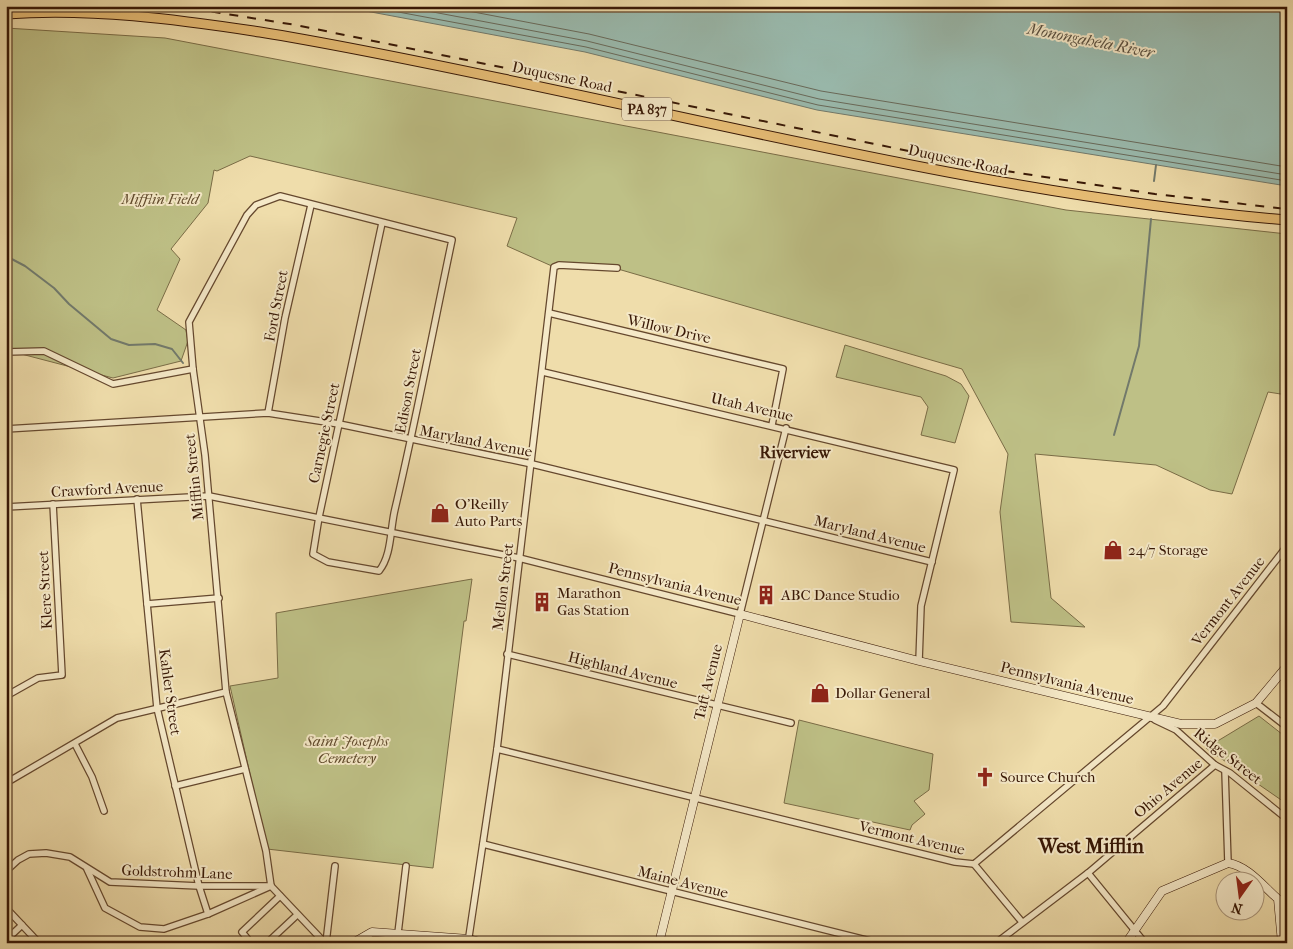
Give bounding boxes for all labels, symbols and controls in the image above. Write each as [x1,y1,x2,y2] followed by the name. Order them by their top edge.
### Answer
[1025,19,1158,62] water label: Monongahela River
[510,58,614,97] street label: Duquesne Road
[622,98,672,120] road number: PA 837
[906,141,1010,180] street label: Duquesne Road
[120,190,201,208] park label: Mifflin Field
[260,268,292,343] street label: Ford Street
[624,310,713,348] street label: Willow Drive
[391,346,425,435] street label: Edison Street
[305,381,344,485] street label: Carnegie Street
[709,389,796,425] street label: Utah Avenue
[418,421,534,461] street label: Maryland Avenue
[180,432,207,521] street label: Mifflin Street
[760,443,831,462] district label: Riverview
[50,477,164,501] street label: Crawford Avenue
[454,495,523,530] place label: O'Reilly Auto Parts
[429,502,451,524] shop icon: O'Reilly Auto Parts
[812,511,928,557] street label: Maryland Avenue
[1102,539,1124,561] shop icon: 24/7 Storage
[1128,541,1209,559] place label: 24/7 Storage
[489,542,517,632] street label: Mellon Street
[34,550,56,630] street label: Klere Street
[1187,552,1269,650] street label: Vermont Avenue
[606,559,744,609] street label: Pennsylvania Avenue
[557,584,630,619] place label: Marathon Gas Station
[755,584,777,606] building icon: ABC Dance Studio
[780,586,900,604] place label: ABC Dance Studio
[531,591,553,613] building icon: Marathon Gas Station
[690,642,726,722] street label: Taft Avenue
[155,648,185,737] street label: Kahler Street
[566,648,680,692] street label: Highland Avenue
[998,658,1136,708] street label: Pennsylvania Avenue
[809,682,831,704] shop icon: Dollar General
[835,684,930,702] place label: Dollar General
[1190,724,1266,789] street label: Ridge Street
[304,732,389,767] park label: Saint Josephs Cemetery
[1130,754,1206,822] street label: Ohio Avenue
[974,766,996,788] church icon: Source Church
[1000,768,1096,786] place label: Source Church
[856,817,967,859] street label: Vermont Avenue
[1037,835,1144,858] district label: West Mifflin
[121,861,233,883] street label: Goldstrohm Lane
[636,862,731,902] street label: Maine Avenue
[1216,872,1266,922] north arrow
[1229,899,1244,918] text: N

